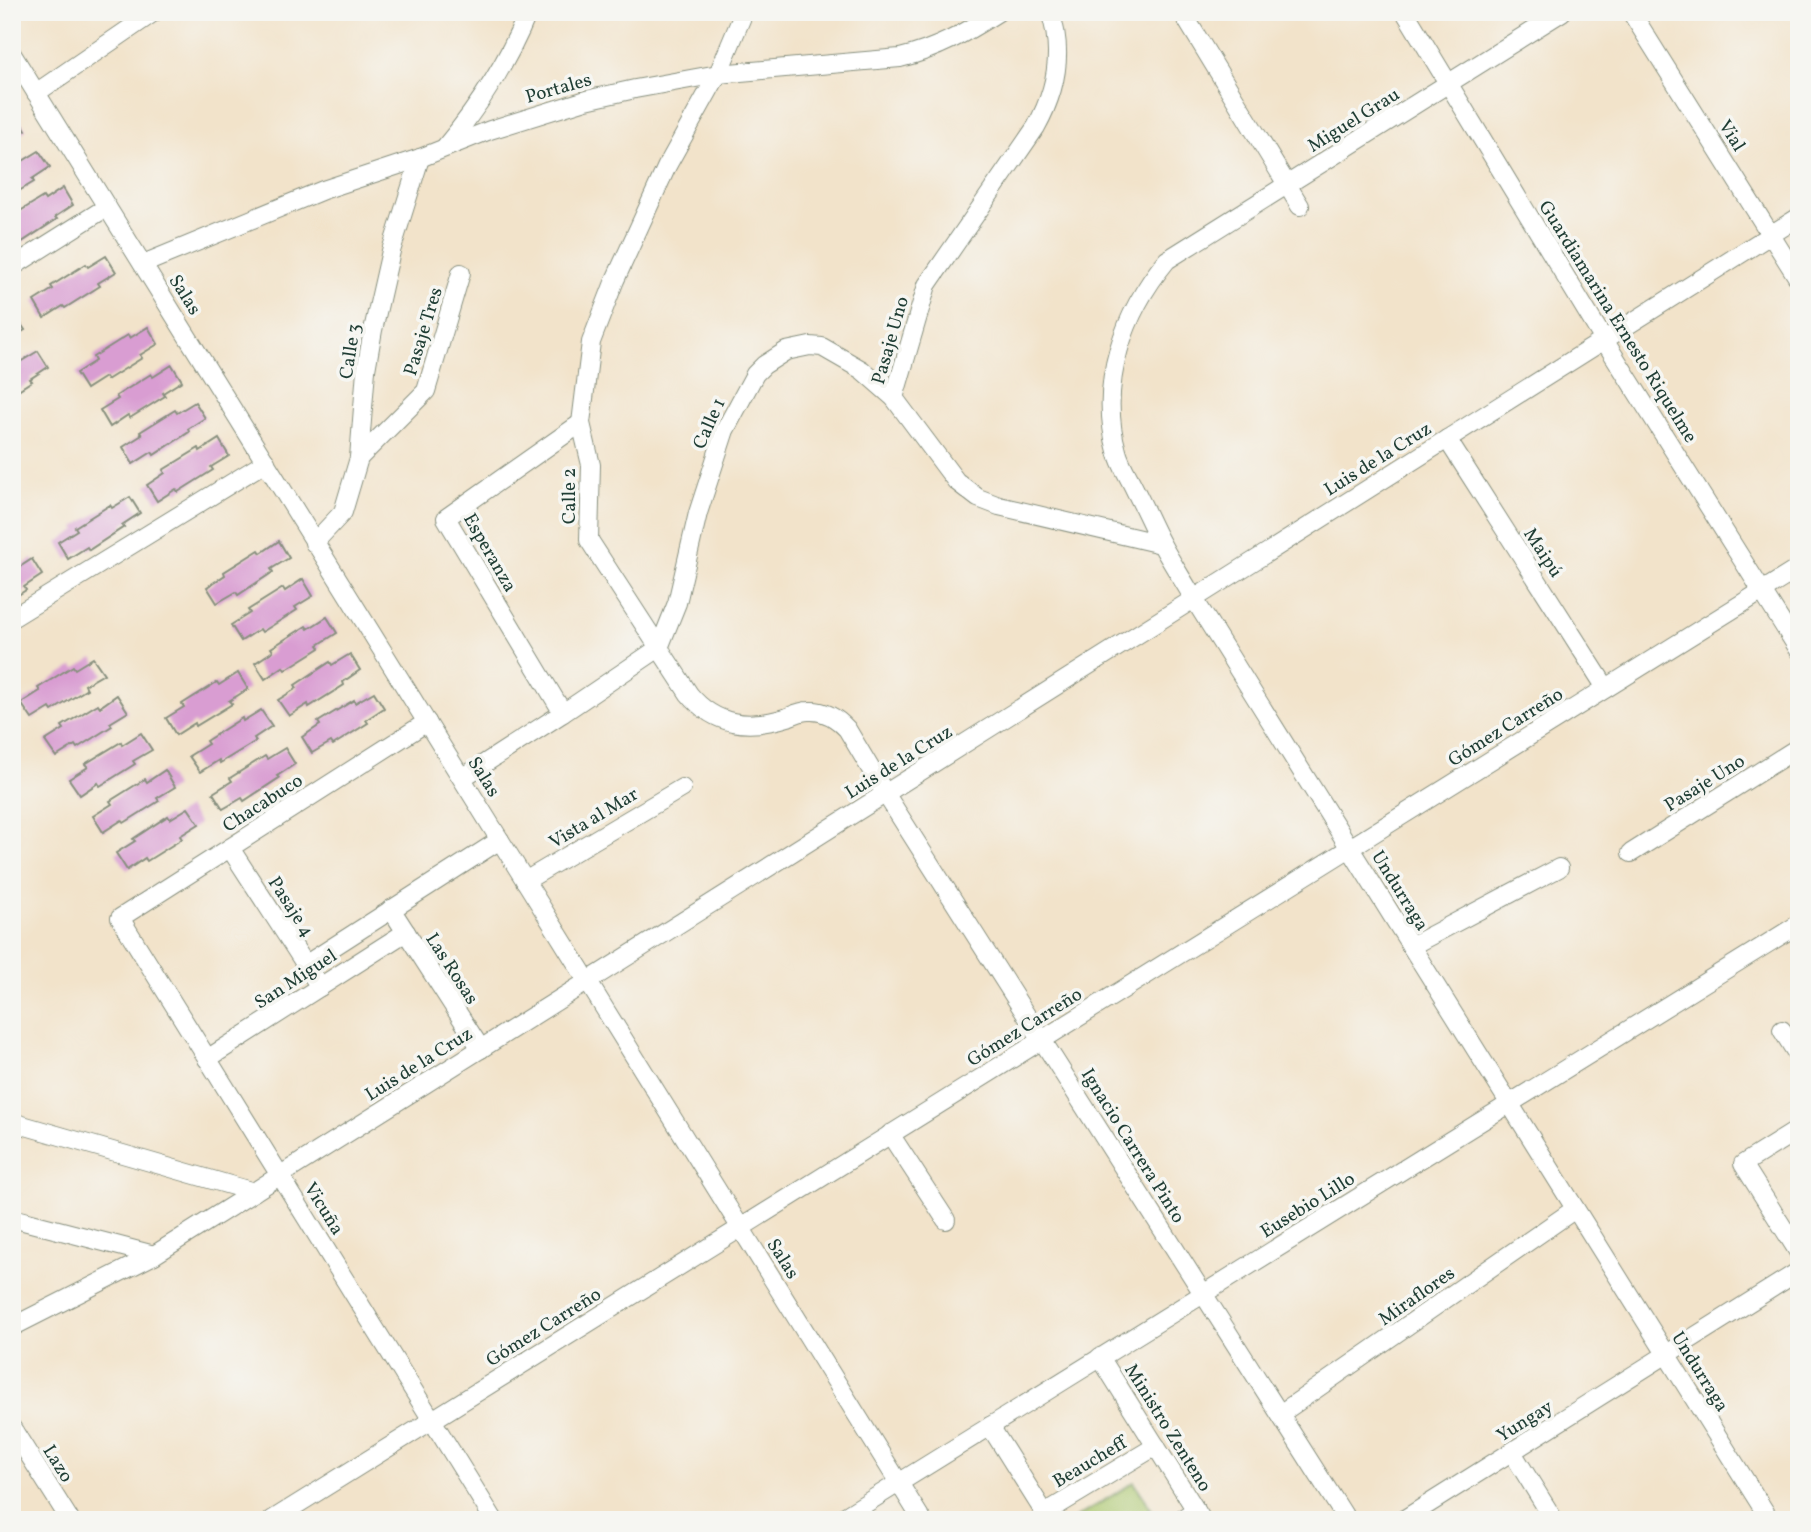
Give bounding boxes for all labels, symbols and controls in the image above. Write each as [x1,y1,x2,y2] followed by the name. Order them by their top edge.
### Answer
[522,67,595,111] street label: Portales
[1303,82,1405,159] street label: Miguel Grau
[1712,115,1751,157] street label: Vial
[1532,196,1703,448] street label: Guardiamarina Ernesto Riquelme
[162,270,207,320] street label: Salas
[398,284,450,379] street label: Pasaje Tres
[866,293,916,388] street label: Pasaje Uno
[334,322,368,381] street label: Calle 3
[687,394,733,454] street label: Calle 1
[1319,416,1437,503] street label: Luis de la Cruz
[557,468,583,524] street label: Calle 2
[456,509,522,597] street label: Esperanza
[1517,523,1568,583] street label: Maipú
[1443,682,1569,774] street label: Gómez Carreño
[840,719,958,806] street label: Luis de la Cruz
[1660,749,1750,819] street label: Pasaje Uno
[461,752,506,802] street label: Salas
[218,768,308,839] street label: Chacabuco
[545,782,644,856] street label: Vista al Mar
[1364,846,1434,936] street label: Undurraga
[261,872,320,943] street label: Pasaje 4
[419,928,484,1010] street label: Las Rosas
[250,943,343,1016] street label: San Miguel
[962,982,1088,1074] street label: Gómez Carreño
[360,1021,478,1108] street label: Luis de la Cruz
[1074,1064,1191,1228] street label: Ignacio Carrera Pinto
[1256,1166,1360,1245] street label: Eusebio Lillo
[297,1178,350,1240] street label: Vicuña
[760,1234,805,1284] street label: Salas
[1374,1261,1461,1332] street label: Miraflores
[481,1282,607,1374] street label: Gómez Carreño
[1664,1327,1734,1417] street label: Undurraga
[1117,1359,1217,1497] street label: Ministro Zenteno
[1492,1394,1558,1449] street label: Yungay
[1048,1429,1134,1495] street label: Beaucheff
[36,1440,79,1488] street label: Lazo

